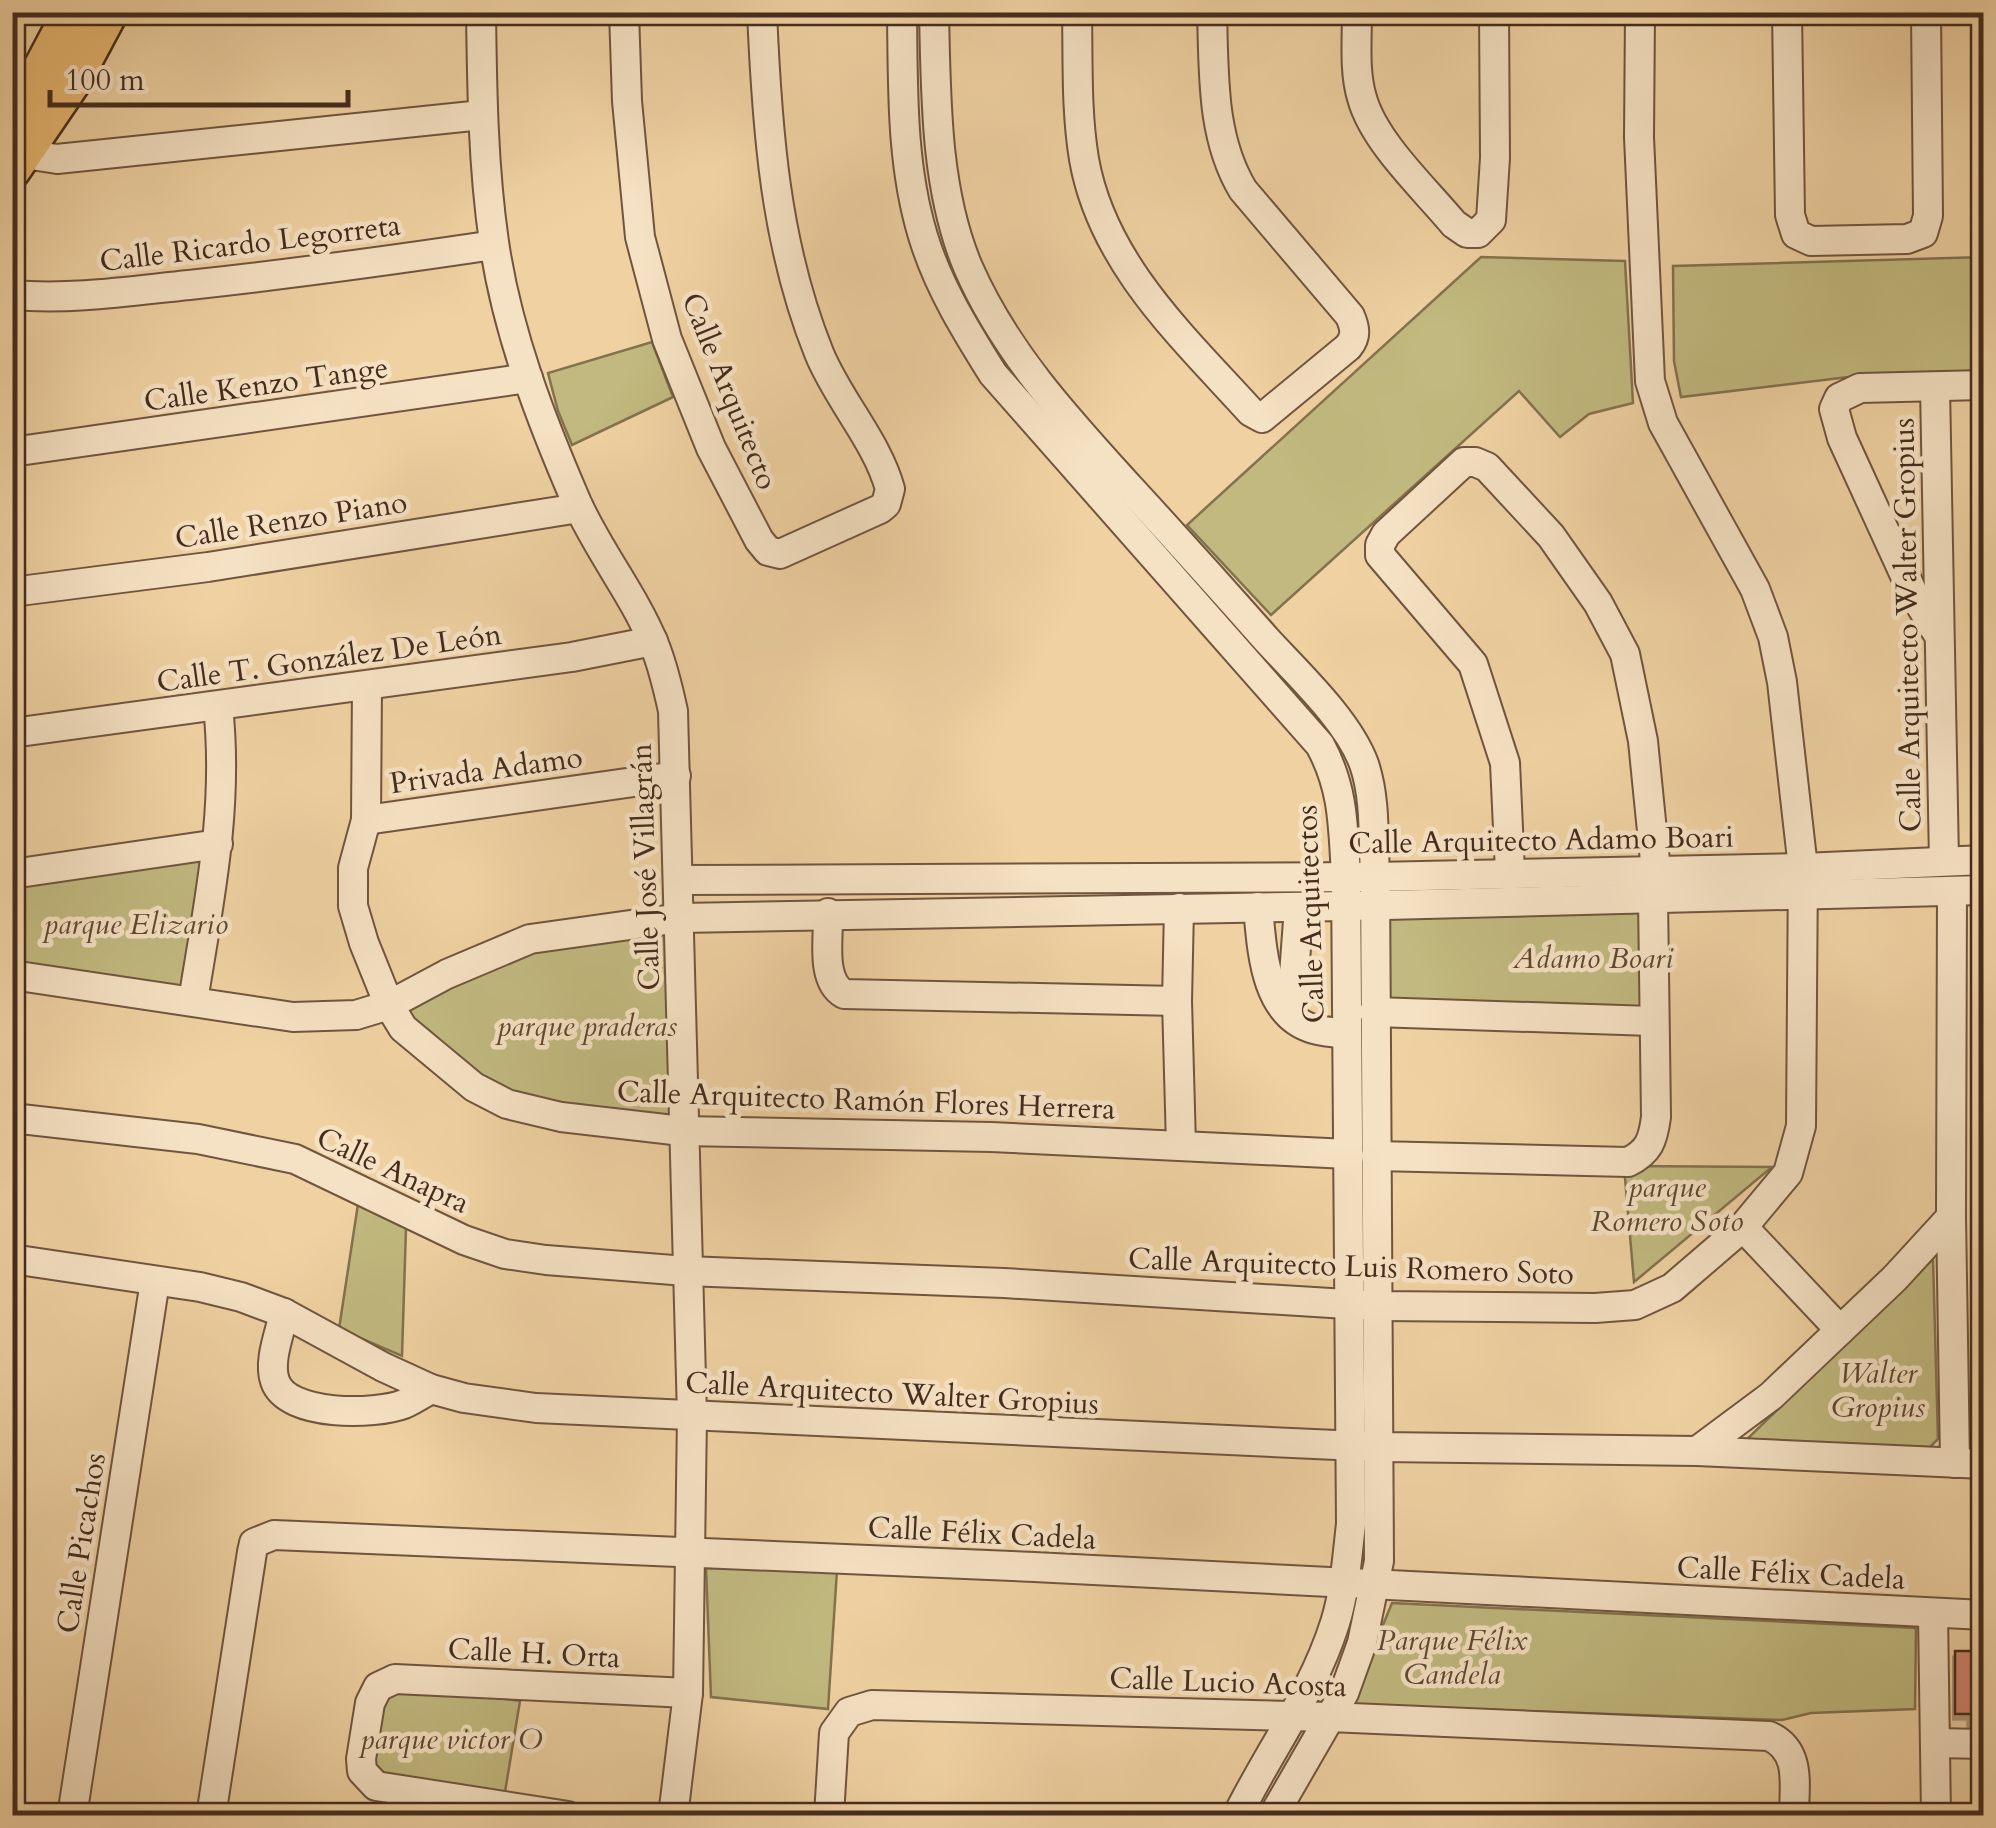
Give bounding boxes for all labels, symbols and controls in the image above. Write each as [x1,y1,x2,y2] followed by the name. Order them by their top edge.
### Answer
[50,45,348,107] scale bar
[65,60,145,101] text: 100 m
[97,205,403,282] street label: Calle Ricardo Legorreta
[671,287,788,496] street label: Calle Arquitecto
[141,347,391,422] street label: Calle Kenzo Tange
[1883,418,1932,832] street label: Calle Arquitecto Walter Gropius
[172,482,410,559] street label: Calle Renzo Piano
[154,614,504,703] street label: Calle T. González De León
[387,737,585,804] street label: Privada Adamo
[621,743,670,991] street label: Calle José Villagrán
[1286,804,1335,1024] street label: Calle Arquitectos
[1348,817,1734,864] street label: Calle Arquitecto Adamo Boari
[42,904,228,945] park label: parque Elizario
[1512,938,1674,979] park label: Adamo Boari
[495,1006,677,1047] park label: parque praderas
[616,1071,1116,1130] street label: Calle Arquitecto Ramón Flores Herrera
[310,1117,476,1224] street label: Calle Anapra
[1591,1167,1743,1242] park label: parque Romero Soto
[1127,1238,1575,1295] street label: Calle Arquitecto Luis Romero Soto
[1831,1353,1925,1428] park label: Walter Gropius
[684,1362,1100,1425] street label: Calle Arquitecto Walter Gropius
[47,1450,116,1636] street label: Calle Picachos
[867,1507,1097,1560] street label: Calle Félix Cadela
[1676,1547,1906,1600] street label: Calle Félix Cadela
[1377,1620,1528,1695] park label: Parque Félix Candela
[447,1629,621,1678] street label: Calle H. Orta
[1109,1658,1347,1707] street label: Calle Lucio Acosta
[358,1719,543,1760] park label: parque victor O

